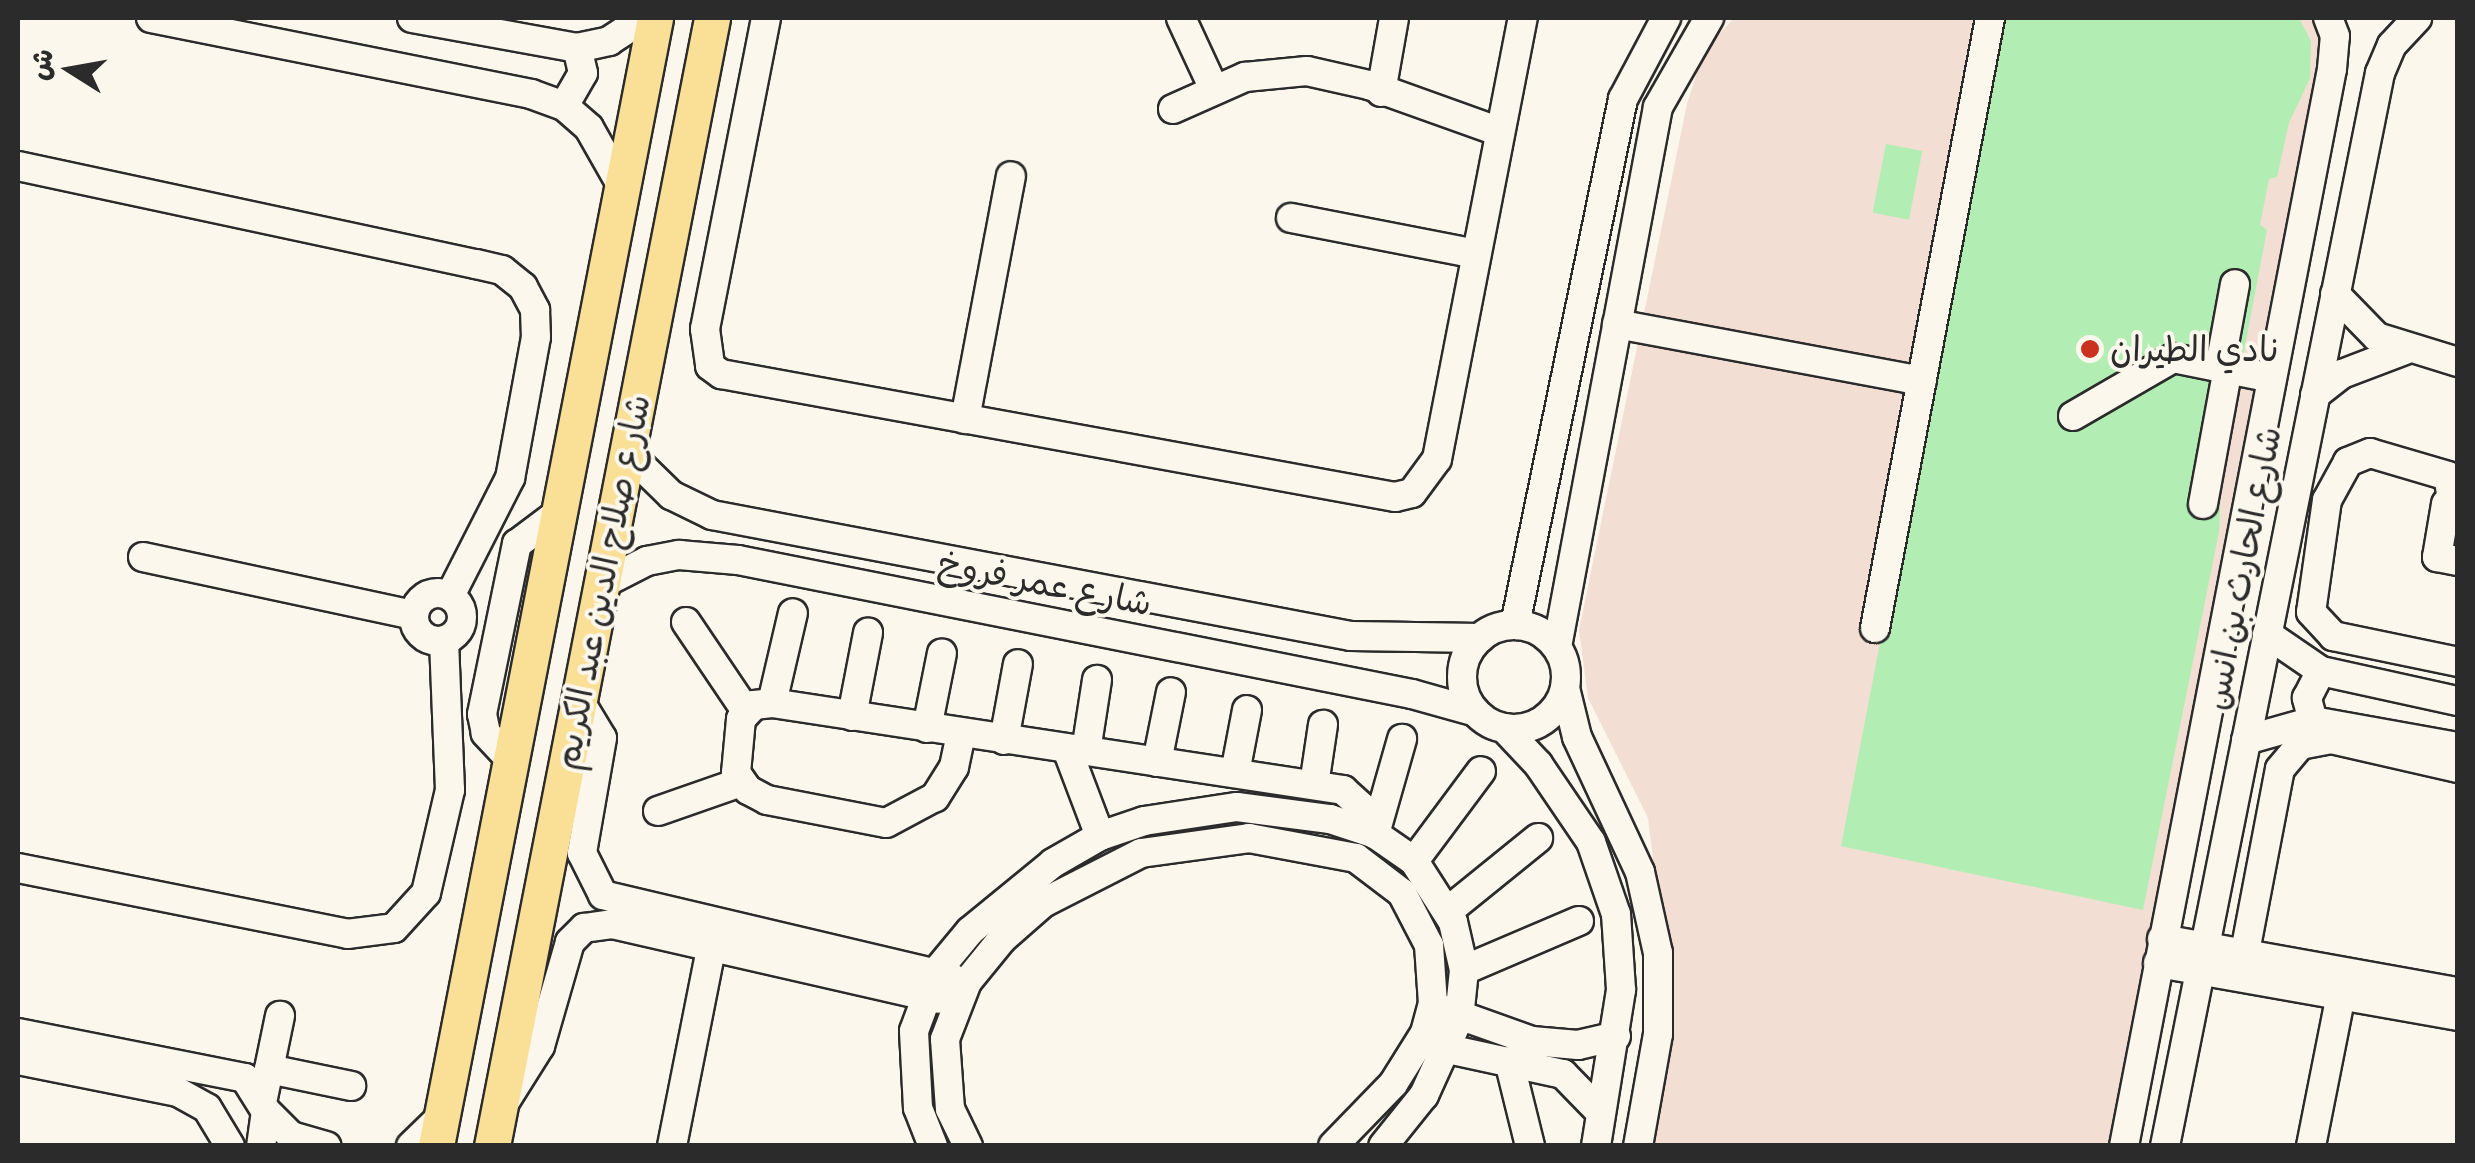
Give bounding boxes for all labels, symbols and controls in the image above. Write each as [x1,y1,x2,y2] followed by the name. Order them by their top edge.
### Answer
[20,20,120,120] north arrow
[21,46,60,83] text: ش
[2110,328,2279,370] place label: نادي الطيران
[2079,338,2101,360] marker: نادي الطيران
[545,391,659,773] street label: شارع صلاح الدين عبد الكريم
[2194,423,2290,713] street label: شارع الحارث بن انس
[935,542,1155,624] street label: شارع عمر فروخ

